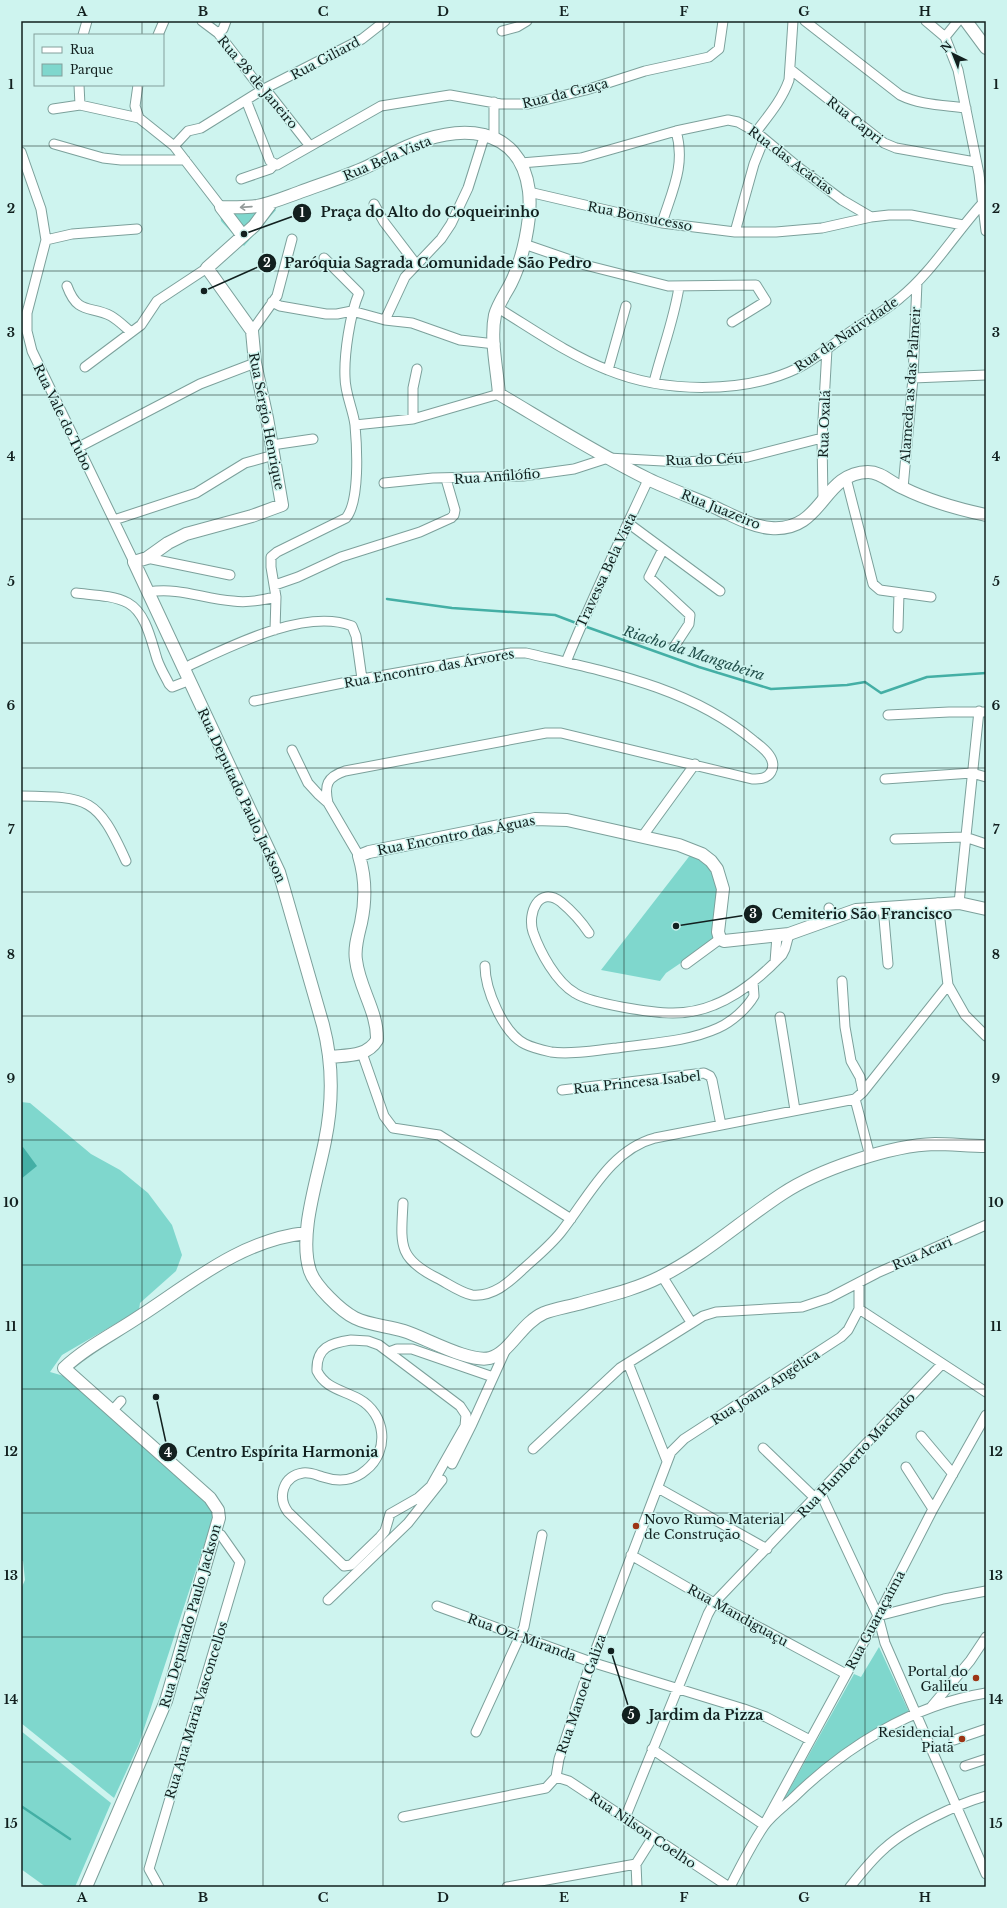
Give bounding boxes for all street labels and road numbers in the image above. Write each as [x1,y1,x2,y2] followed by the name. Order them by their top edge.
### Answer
[214,32,302,132] street label: Rua 28 de Janeiro
[288,33,363,84] street label: Rua Giliard
[520,74,611,112] street label: Rua da Graça
[823,93,887,148] street label: Rua Capri
[744,123,837,198] street label: Rua das Acácias
[341,132,435,185] street label: Rua Bela Vista
[586,198,694,235] street label: Rua Bonsucesso
[791,293,901,375] street label: Rua da Natividade
[896,305,925,465] street label: Alameda as das Palmeir
[245,351,288,491] street label: Rua Sérgio Henrique
[29,361,96,473] street label: Rua Vale do Tubo
[815,389,834,458] street label: Rua Oxalá
[665,450,743,469] street label: Rua do Céu
[453,465,541,488] street label: Rua Anfilófio
[679,486,763,533] street label: Rua Juazeiro
[572,509,641,630] street label: Travessa Bela Vista
[343,645,516,692] street label: Rua Encontro das Árvores
[194,705,290,885] street label: Rua Deputado Paulo Jackson
[376,812,537,859] street label: Rua Encontro das Águas
[573,1067,702,1098] street label: Rua Princesa Isabel
[890,1232,955,1274] street label: Rua Acari
[708,1345,824,1429] street label: Rua Joana Angélica
[794,1389,919,1522] street label: Rua Humberto Machado
[156,1522,225,1710] street label: Rua Deputado Paulo Jackson
[842,1567,909,1673] street label: Rua Guaraçaíma
[684,1581,791,1650] street label: Rua Mandiguaçu
[465,1610,579,1665] street label: Rua Ozi Miranda
[161,1619,232,1801] street label: Rua Ana Maria Vasconcellos
[553,1631,610,1756] street label: Rua Manoel Galiza
[586,1788,699,1872] street label: Rua Nilson Coelho

